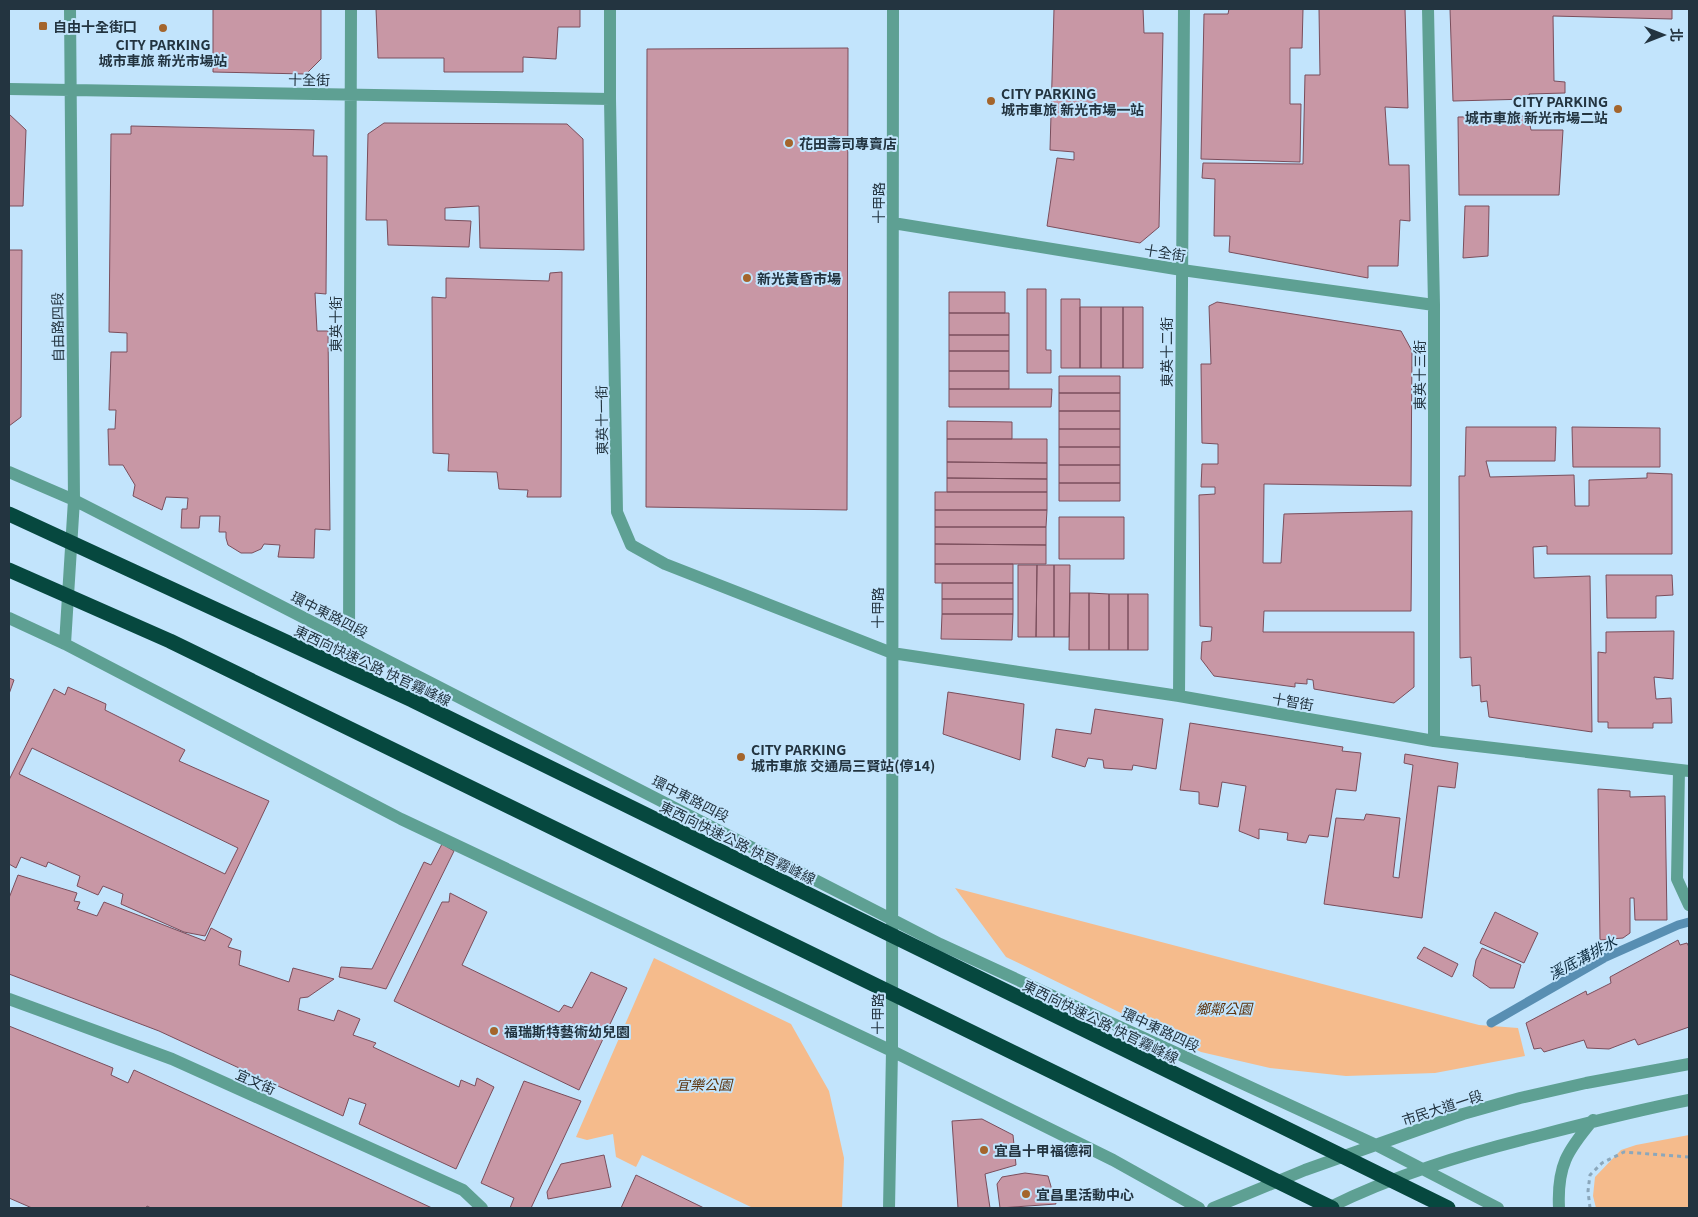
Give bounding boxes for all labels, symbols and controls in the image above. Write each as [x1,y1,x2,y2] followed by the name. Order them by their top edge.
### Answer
[1638,10,1688,60] north arrow
[53,16,137,36] place label: 自由十全街口
[37,20,49,32] marker: 自由十全街口
[157,22,169,34] marker: CITY PARKING 城市車旅 新光市場站
[1667,28,1687,42] text: 北
[98,34,228,70] place label: CITY PARKING 城市車旅 新光市場站
[288,69,330,89] street label: 十全街
[1001,83,1144,119] place label: CITY PARKING 城市車旅 新光市場一站
[1465,91,1608,127] place label: CITY PARKING 城市車旅 新光市場二站
[985,95,997,107] marker: CITY PARKING 城市車旅 新光市場一站
[1612,103,1624,115] marker: CITY PARKING 城市車旅 新光市場二站
[799,133,897,153] place label: 花田壽司專賣店
[783,137,795,149] marker: 花田壽司專賣店
[868,182,888,224] street label: 十甲路
[1143,239,1187,265] street label: 十全街
[757,268,841,288] place label: 新光黃昏市場
[741,272,753,284] marker: 新光黃昏市場
[46,292,68,362] street label: 自由路四段
[325,296,345,352] street label: 東英十街
[1156,317,1176,387] street label: 東英十二街
[1409,340,1429,410] street label: 東英十三街
[590,385,612,455] street label: 東英十一街
[288,586,372,642] street label: 環中東路四段
[867,587,887,629] street label: 十甲路
[291,620,455,710] street label: 東西向快速公路 快官霧峰線
[1271,688,1315,714] street label: 十智街
[751,739,935,775] place label: CITY PARKING 城市車旅 交通局三賢站(停14)
[735,751,747,763] marker: CITY PARKING 城市車旅 交通局三賢站(停14)
[649,770,733,826] street label: 環中東路四段
[657,796,819,888] street label: 東西向快速公路 快官霧峰線
[1544,930,1621,984] water label: 溪底溝排水
[1020,975,1182,1067] street label: 東西向快速公路 快官霧峰線
[867,993,887,1035] street label: 十甲路
[1196,998,1254,1018] park label: 鄉鄰公園
[1119,1002,1203,1056] street label: 環中東路四段
[504,1021,630,1041] place label: 福瑞斯特藝術幼兒園
[488,1025,500,1037] marker: 福瑞斯特藝術幼兒園
[233,1063,279,1099] street label: 宜文街
[676,1074,734,1094] park label: 宜樂公園
[1399,1085,1485,1129] street label: 市民大道一段
[994,1140,1092,1160] place label: 宜昌十甲福德祠
[978,1144,990,1156] marker: 宜昌十甲福德祠
[1036,1184,1134,1204] place label: 宜昌里活動中心
[1020,1188,1032,1200] marker: 宜昌里活動中心

